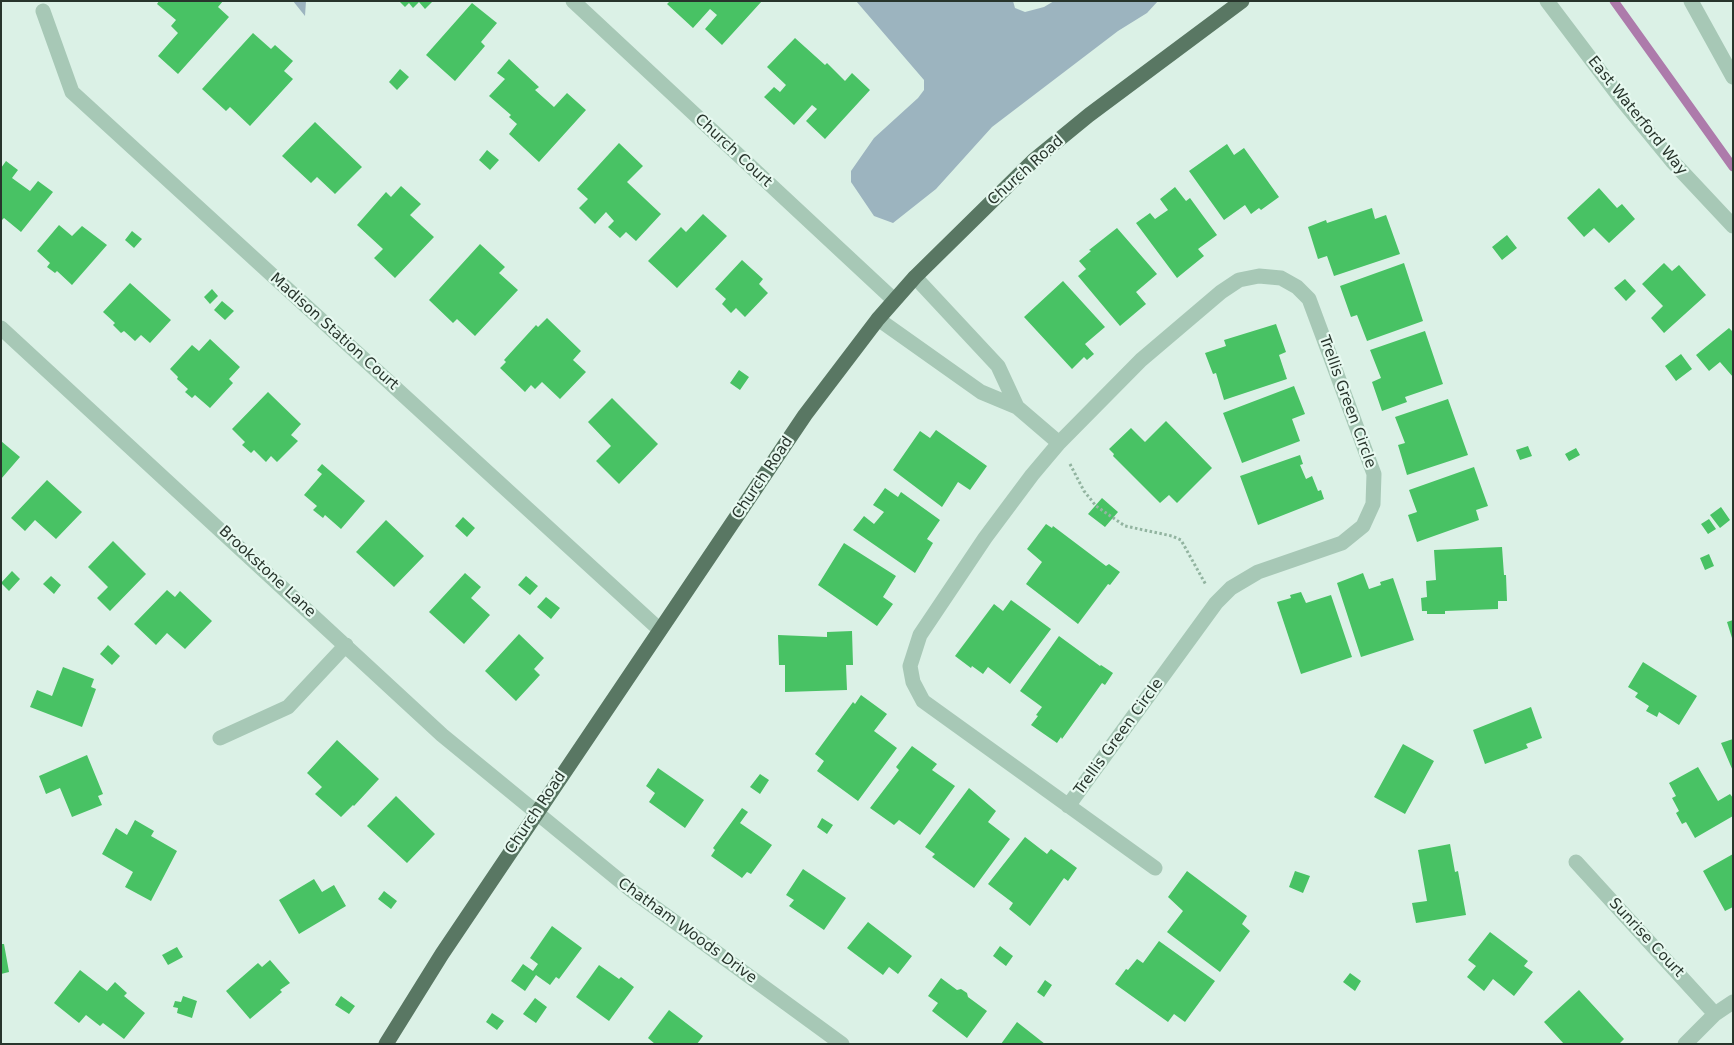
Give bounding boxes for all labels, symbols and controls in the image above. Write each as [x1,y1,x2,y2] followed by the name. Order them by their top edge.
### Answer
[1583,53,1691,179] street label: East Waterford Way
[691,111,775,191] street label: Church Court
[984,132,1068,210] street label: Church Road
[266,270,402,394] street label: Madison Station Court
[1315,333,1379,471] street label: Trellis Green Circle
[729,433,797,523] street label: Church Road
[215,523,319,621] street label: Brookstone Lane
[1071,675,1167,799] street label: Trellis Green Circle
[502,768,570,858] street label: Church Road
[614,874,760,988] street label: Chatham Woods Drive
[1605,895,1687,981] street label: Sunrise Court

